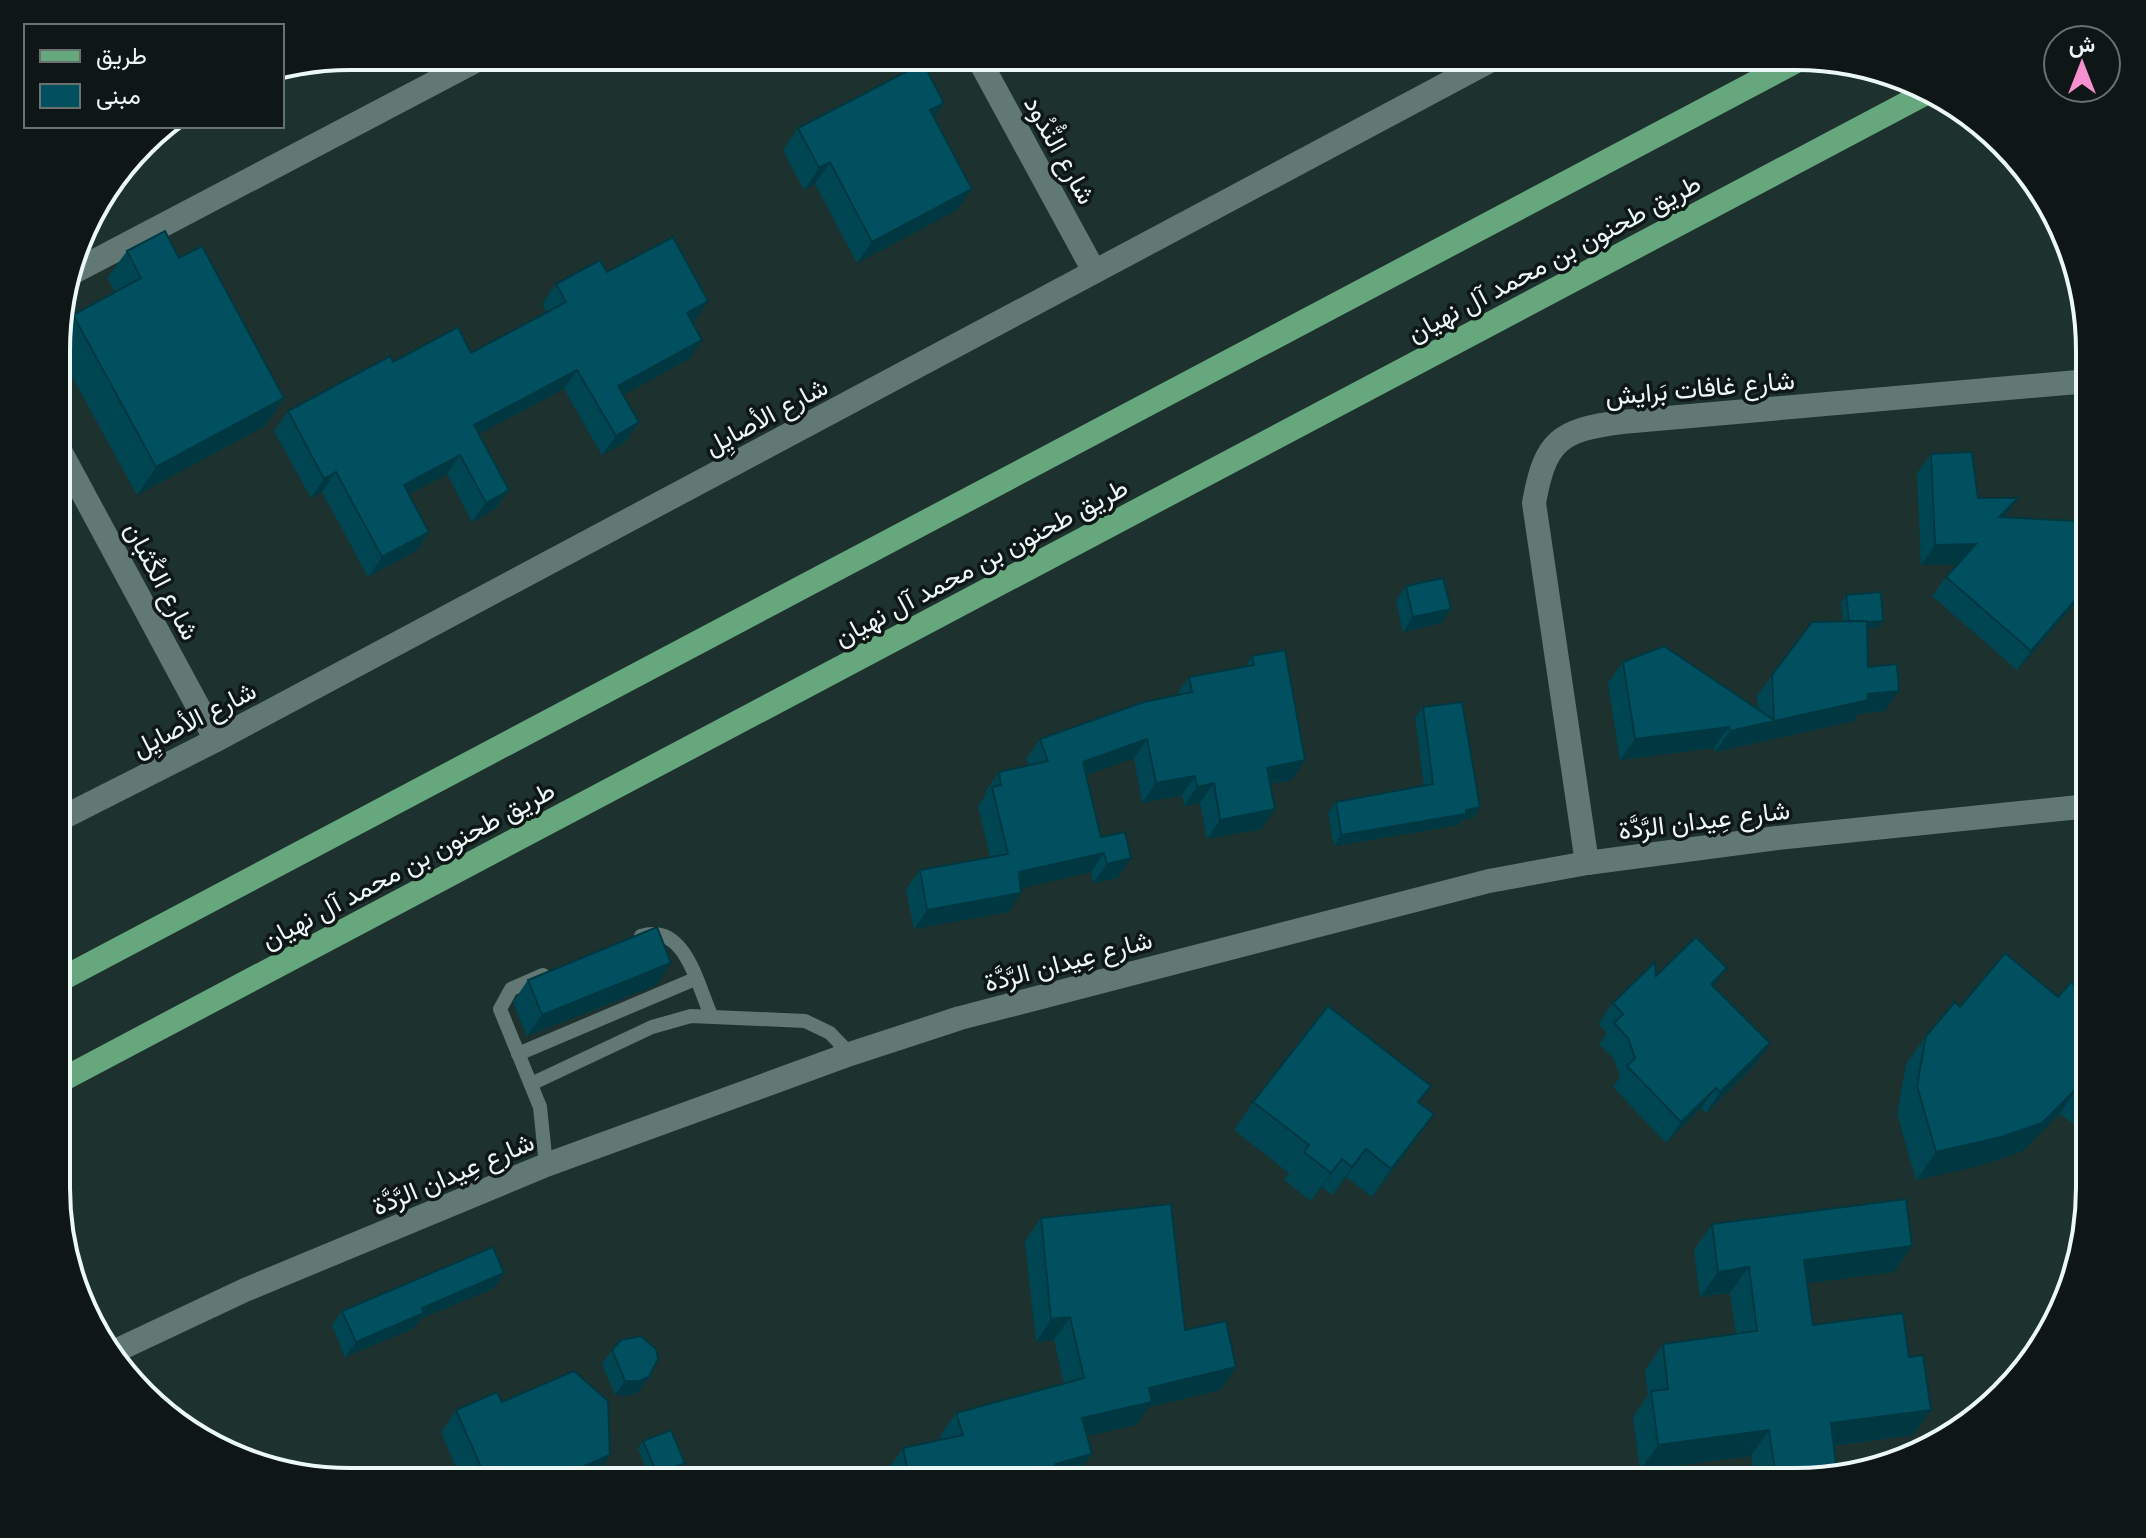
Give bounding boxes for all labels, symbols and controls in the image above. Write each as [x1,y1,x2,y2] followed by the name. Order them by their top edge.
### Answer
[24,24,284,128] legend
[2042,24,2122,104] north arrow
[2069,29,2095,60] text: ش
[96,39,147,72] text: طريق
[96,79,141,112] text: مبنى
[1015,89,1105,211] street label: شارع النُّدُود
[1401,165,1707,351] street label: طريق طحنون بن محمد آل نهيان
[1604,362,1796,414] street label: شارع غافات بَرايش
[698,368,835,465] street label: شارع الأصايِل
[828,469,1134,655] street label: طريق طحنون بن محمد آل نهيان
[116,516,208,646] street label: شارع الكُثبان
[126,672,263,767] street label: شارع الأصايِل
[255,772,561,958] street label: طريق طحنون بن محمد آل نهيان
[1616,792,1792,848] street label: شارع عِيدان الرَّدَّة
[980,921,1156,1001] street label: شارع عِيدان الرَّدَّة
[366,1124,540,1224] street label: شارع عِيدان الرَّدَّة

